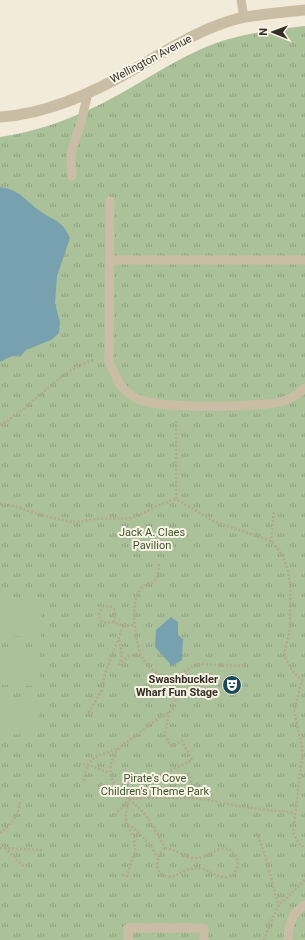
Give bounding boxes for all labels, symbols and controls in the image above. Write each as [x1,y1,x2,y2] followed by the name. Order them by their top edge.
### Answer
[253,12,293,52] north arrow
[257,28,270,36] text: N
[108,32,194,86] street label: Wellington Avenue
[119,526,185,552] park label: Jack A. Claes Pavilion
[136,673,218,699] place label: Swashbuckler Wharf Fun Stage
[221,674,243,696] theatre icon: Swashbuckler Wharf Fun Stage
[101,772,210,798] park label: Pirate's Cove Children's Theme Park

